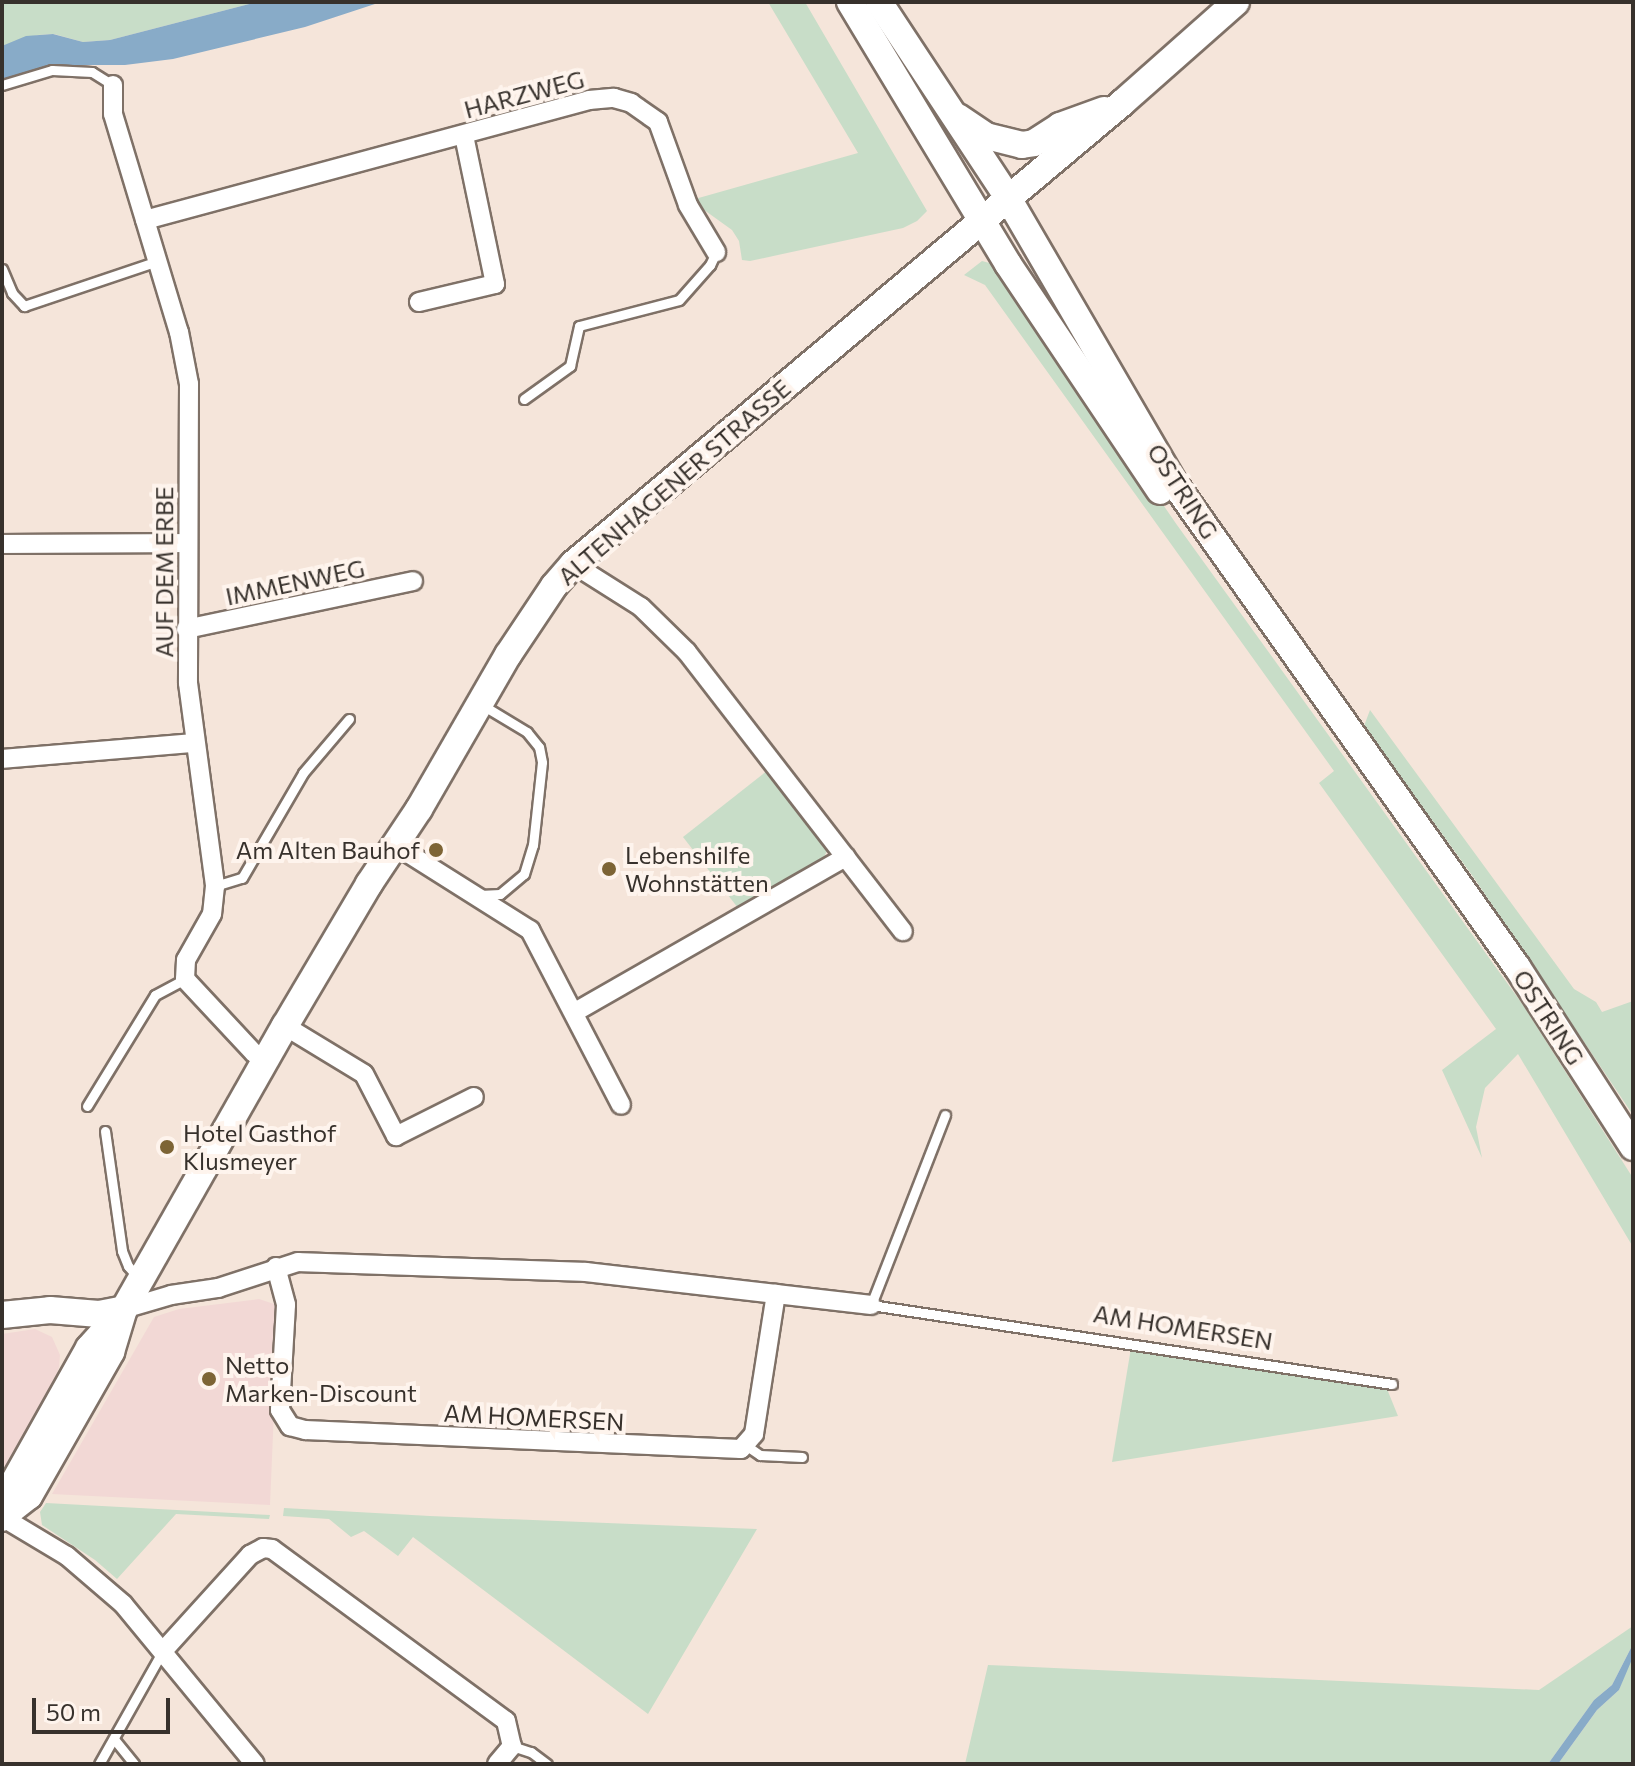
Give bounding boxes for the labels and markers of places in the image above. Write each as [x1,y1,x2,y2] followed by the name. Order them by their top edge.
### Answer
[236,836,420,864] place label: Am Alten Bauhof
[427,841,445,859] marker: Am Alten Bauhof
[625,841,769,897] place label: Lebenshilfe Wohnstätten
[600,860,618,878] marker: Lebenshilfe Wohnstätten
[183,1119,336,1175] place label: Hotel Gasthof Klusmeyer
[158,1138,176,1156] marker: Hotel Gasthof Klusmeyer
[225,1351,417,1407] place label: Netto Marken-Discount
[200,1370,218,1388] marker: Netto Marken-Discount

